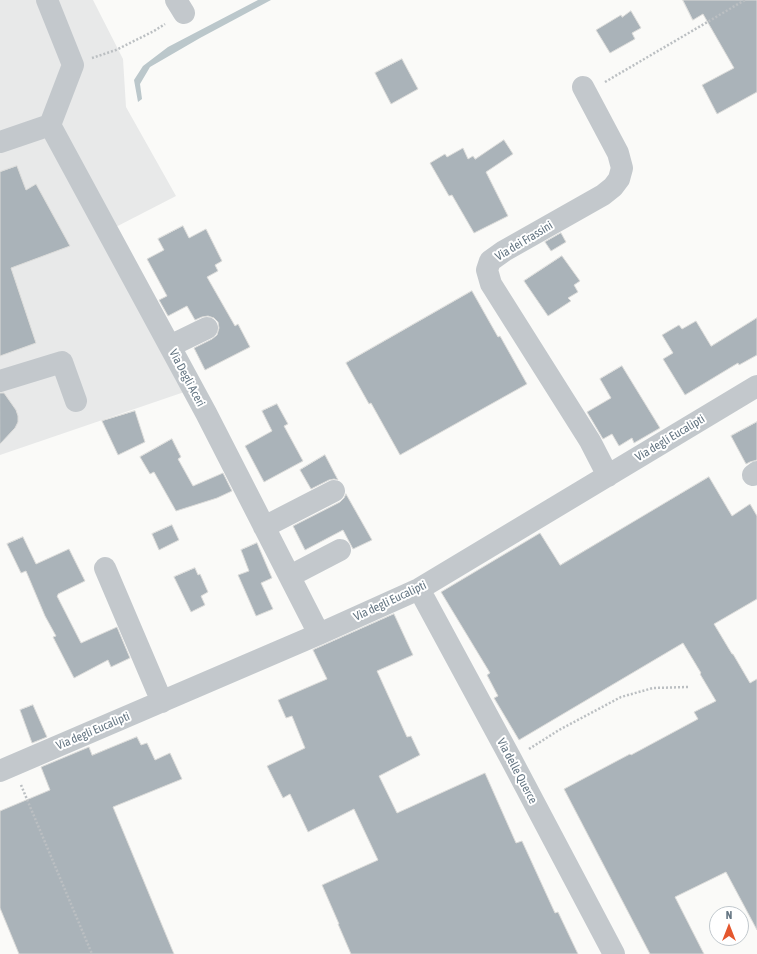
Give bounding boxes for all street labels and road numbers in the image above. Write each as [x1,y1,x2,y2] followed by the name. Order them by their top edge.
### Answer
[493,218,555,264] street label: Via dei Frassini
[166,347,208,409] street label: Via Degli Aceri
[633,412,707,464] street label: Via degli Eucalipti
[351,578,429,624] street label: Via degli Eucalipti
[54,709,132,753] street label: Via degli Eucalipti
[494,736,540,806] street label: Via delle Querce

